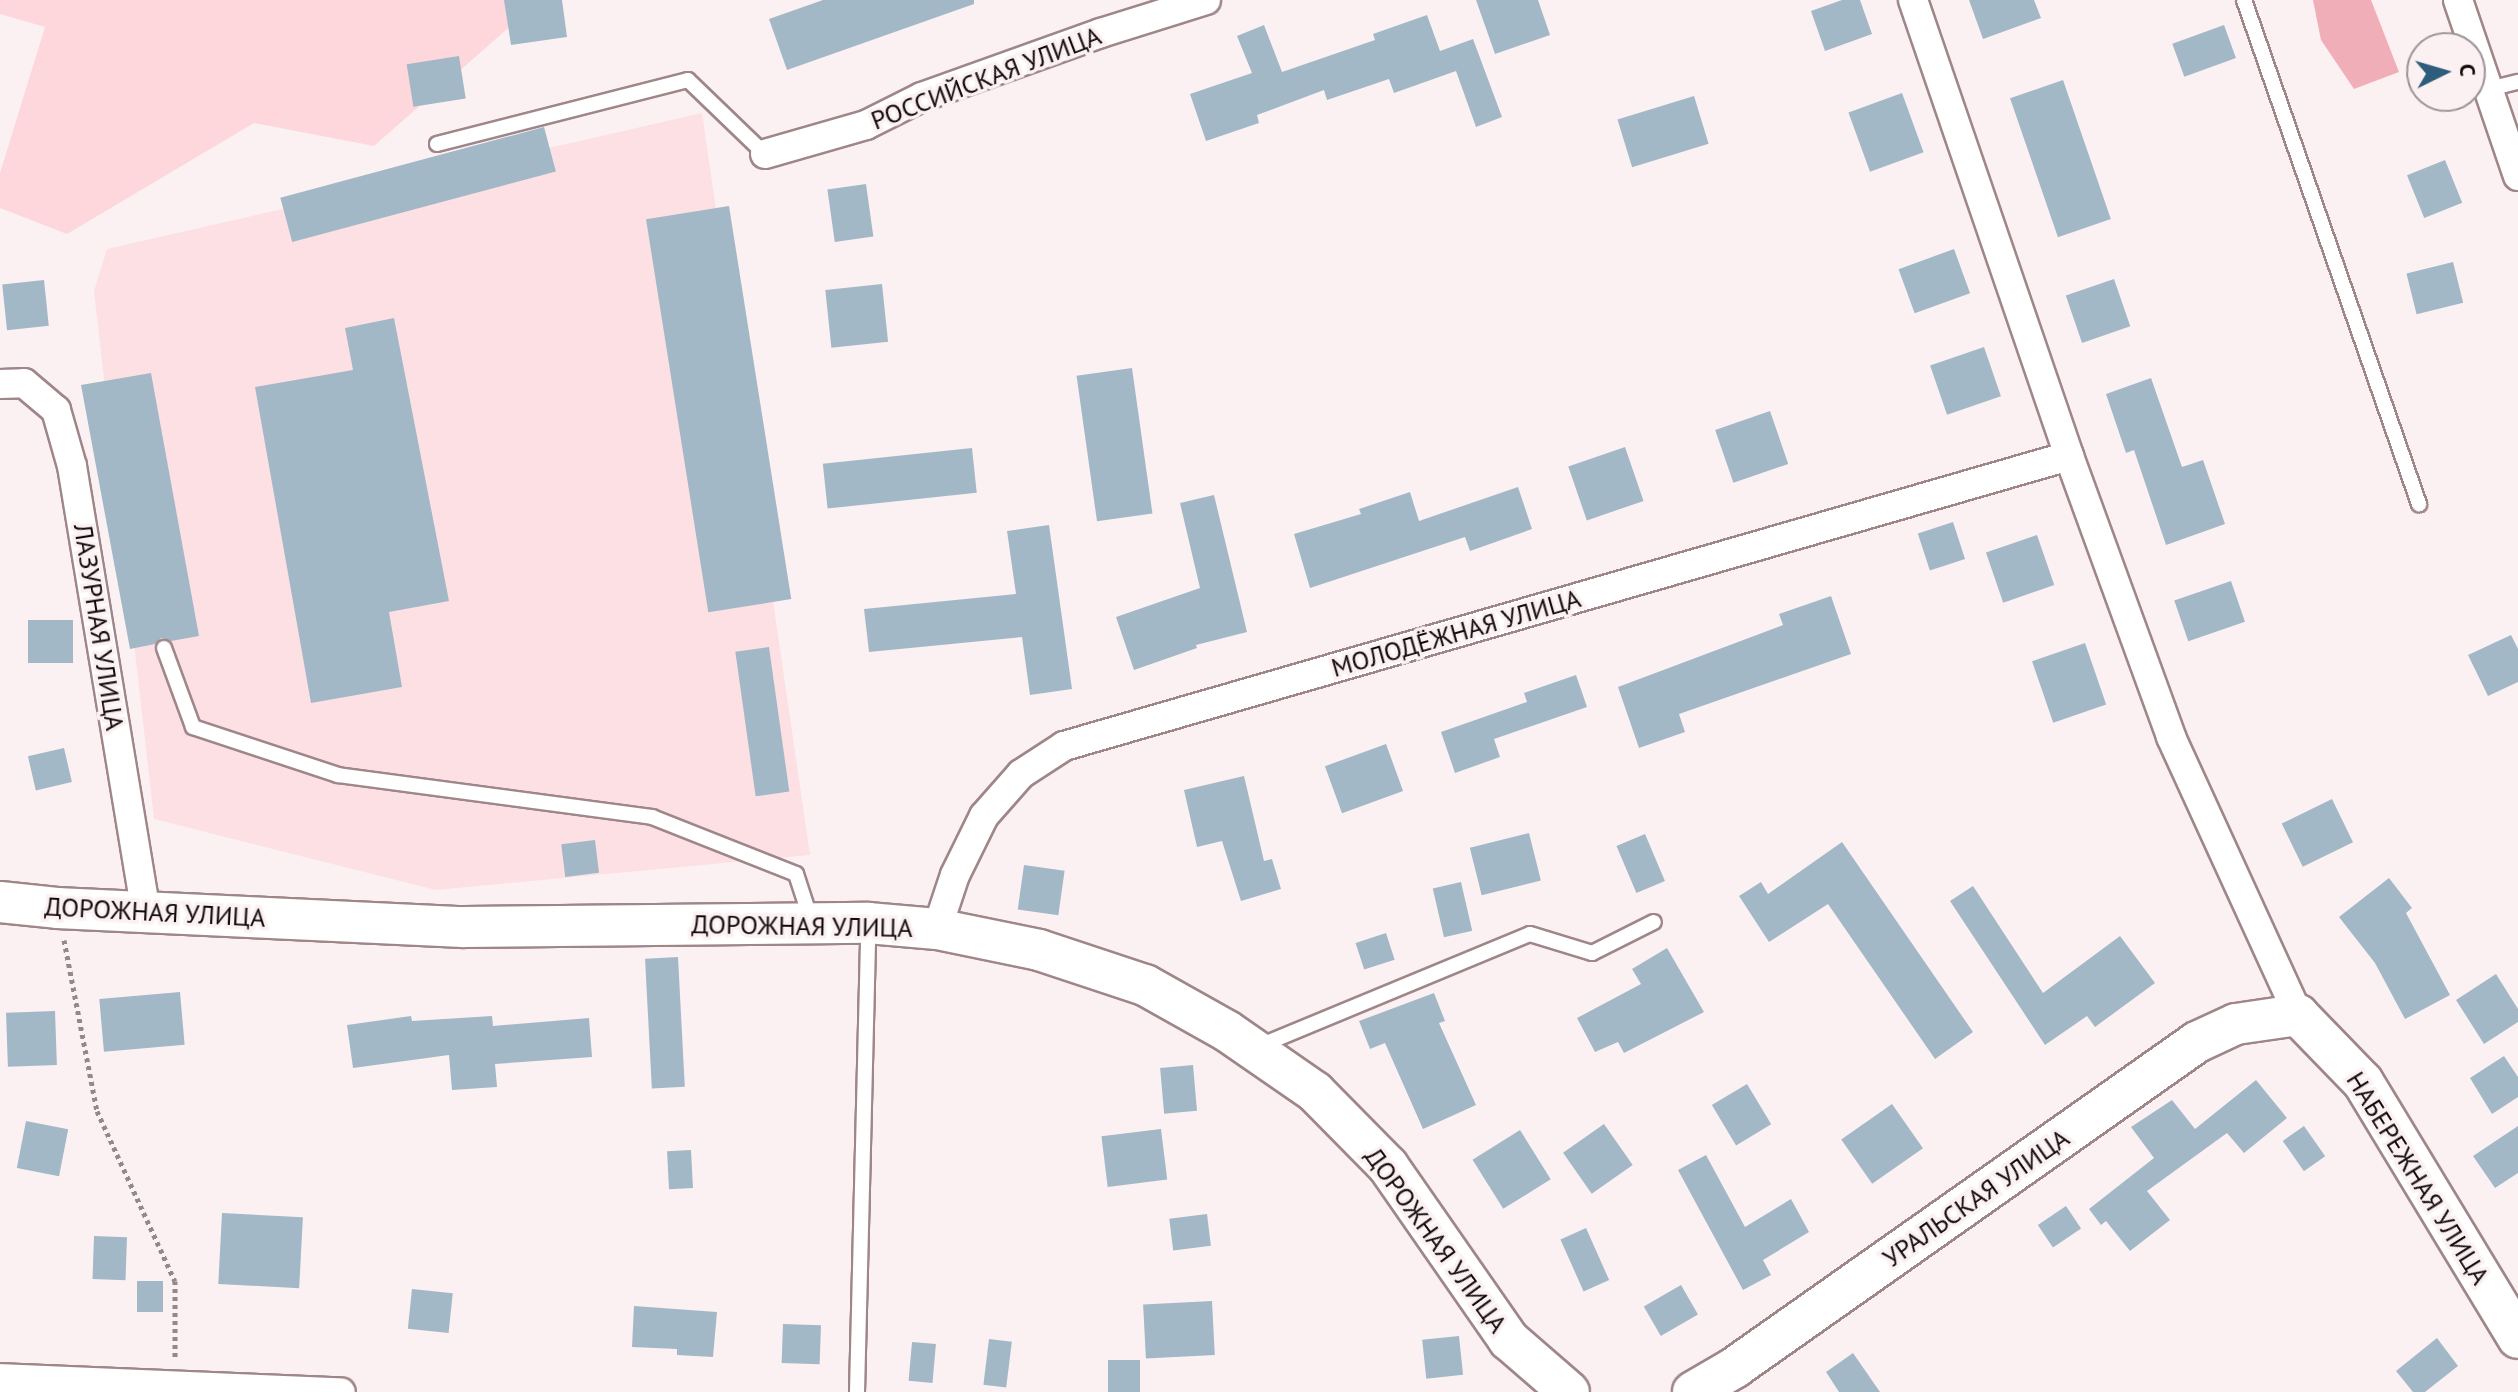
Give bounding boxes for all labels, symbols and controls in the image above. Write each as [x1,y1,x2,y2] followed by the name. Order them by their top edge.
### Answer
[866,20,1106,136] street label: РОССИЙСКАЯ УЛИЦА
[2406,32,2486,112] north arrow
[2453,63,2482,77] text: С
[67,521,131,733] street label: ЛАЗУРНАЯ УЛИЦА
[1327,582,1585,684] street label: МОЛОДЁЖНАЯ УЛИЦА
[43,891,267,933] street label: ДОРОЖНАЯ УЛИЦА
[691,908,913,944] street label: ДОРОЖНАЯ УЛИЦА
[2340,1066,2496,1290] street label: НАБЕРЕЖНАЯ УЛИЦА
[1877,1122,2075,1274] street label: УРАЛЬСКАЯ УЛИЦА
[1358,1141,1514,1339] street label: ДОРОЖНАЯ УЛИЦА

